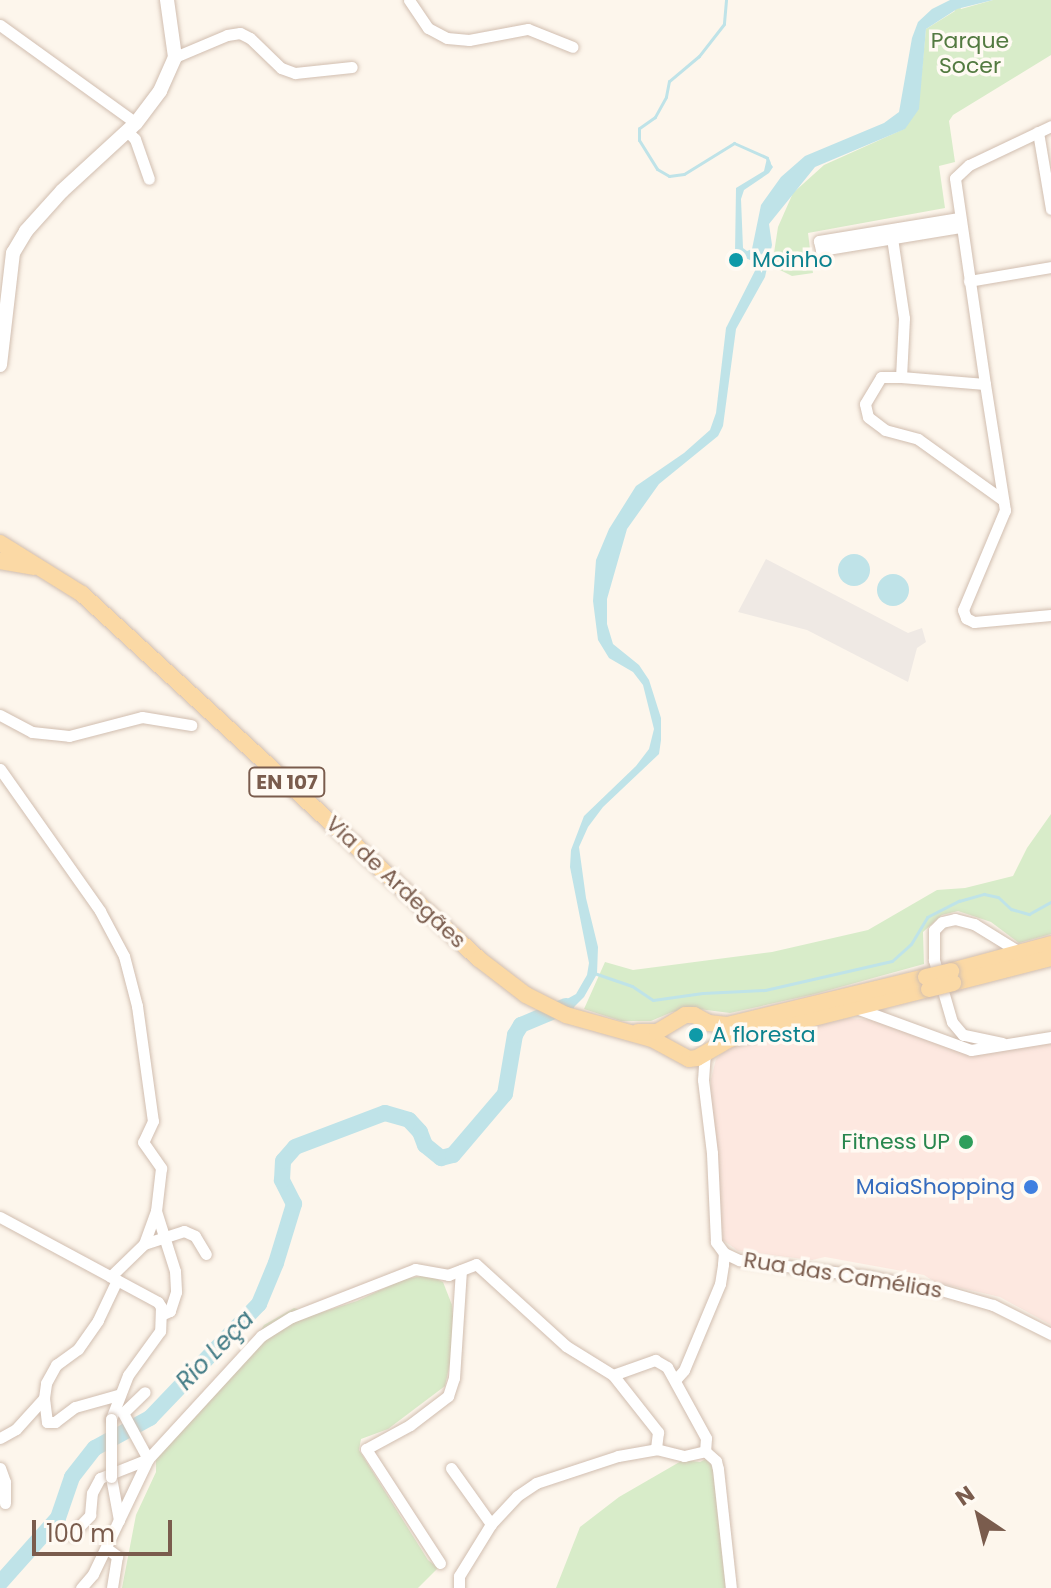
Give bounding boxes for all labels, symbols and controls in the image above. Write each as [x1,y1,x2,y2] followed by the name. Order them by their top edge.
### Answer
[931,27,1009,78] park label: Parque Socer
[752,247,833,273] place label: Moinho
[727,251,745,269] marker: Moinho
[247,766,327,798] road number: EN 107
[321,810,471,954] street label: Via de Ardegães
[712,1022,816,1048] place label: A floresta
[687,1026,705,1044] marker: A floresta
[841,1129,950,1155] place label: Fitness UP
[957,1133,975,1151] marker: Fitness UP
[856,1174,1015,1200] place label: MaiaShopping
[1022,1178,1040,1196] marker: MaiaShopping
[742,1246,944,1304] street label: Rua das Camélias
[170,1304,260,1396] water label: Rio Leça
[939,1476,1019,1556] north arrow
[949,1478,981,1513] text: N
[36,1504,176,1554] scale bar
[46,1517,115,1550] text: 100 m

